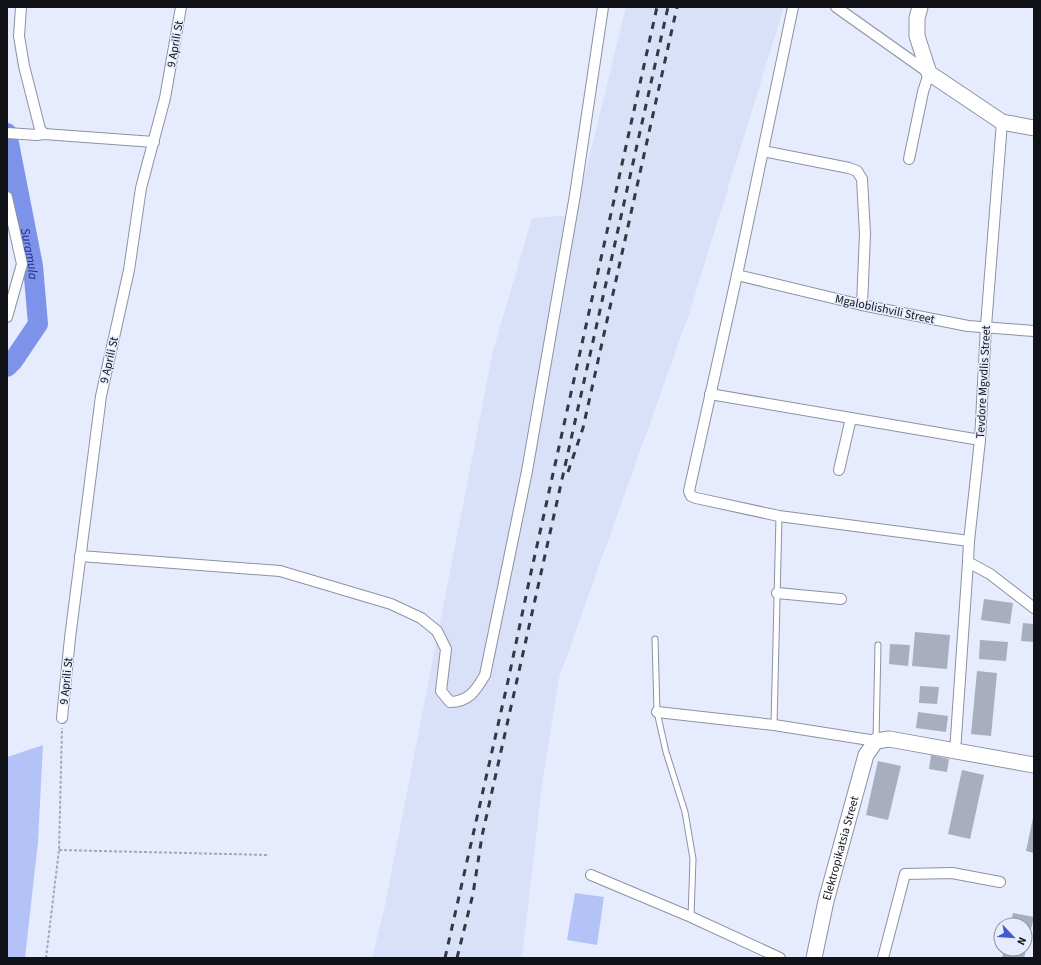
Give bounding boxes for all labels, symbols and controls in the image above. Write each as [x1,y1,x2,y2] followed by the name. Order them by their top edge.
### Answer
[163,19,188,69] street label: 9 Aprili St
[16,227,42,280] water label: Suramula
[834,291,936,328] street label: Mgaloblishvili Street
[972,325,995,439] street label: Tevdore Mgvdlis Street
[96,335,123,385] street label: 9 Aprili St
[56,657,77,705] street label: 9 Aprili St
[819,794,863,902] street label: Elektropikatsia Street
[993,917,1033,957] north arrow
[1013,935,1030,948] text: N

